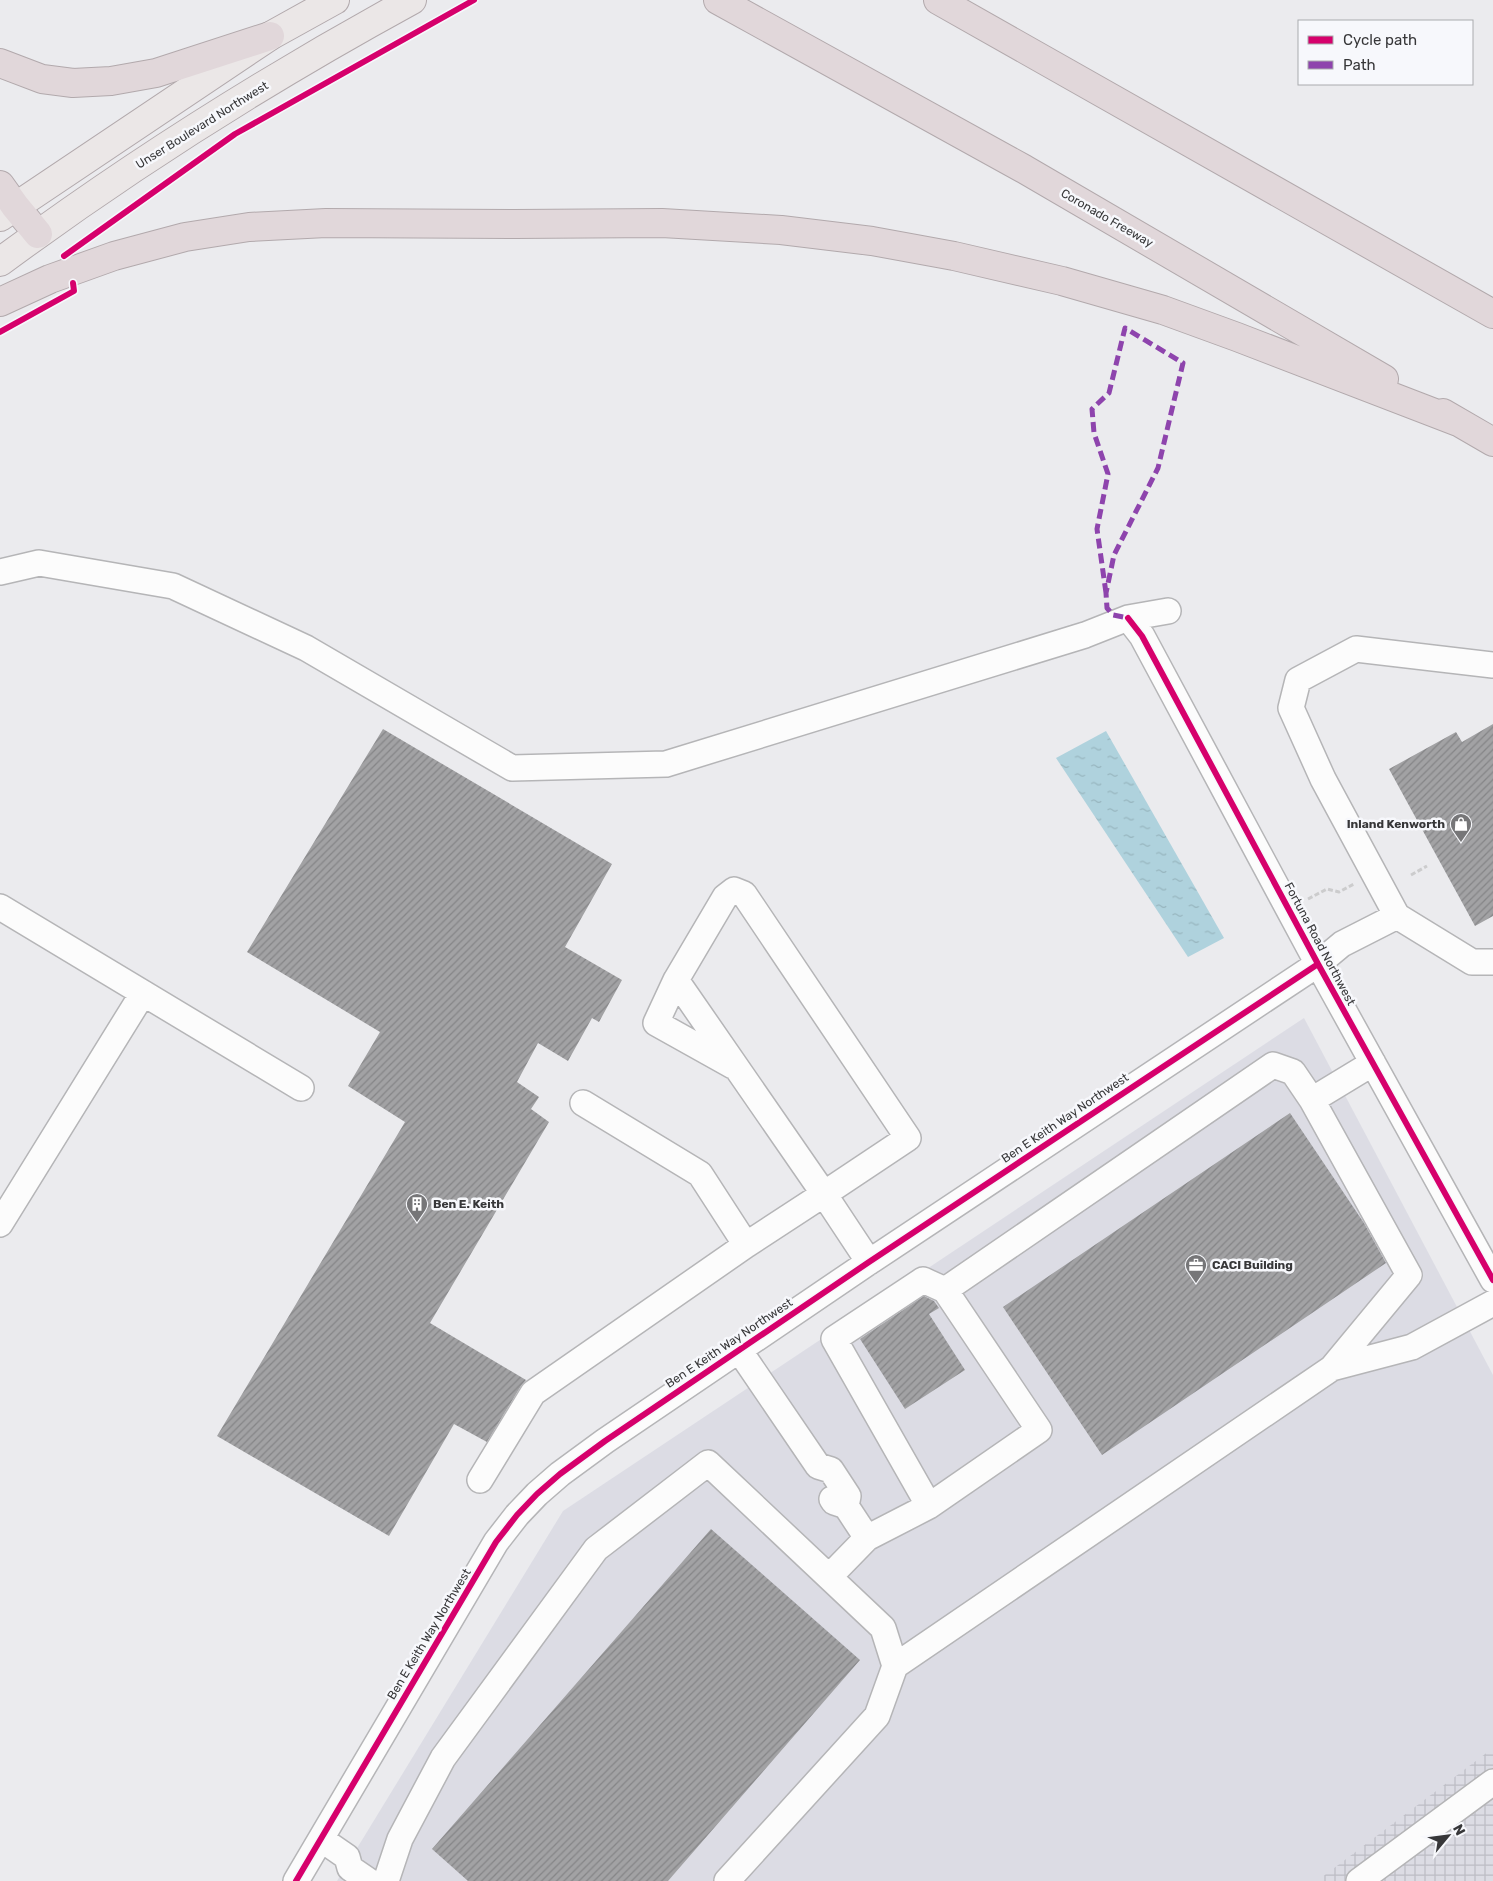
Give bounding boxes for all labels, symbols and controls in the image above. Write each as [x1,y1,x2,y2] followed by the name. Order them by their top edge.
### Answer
[1298,20,1473,85] legend
[1343,31,1417,49] text: Cycle path
[1343,56,1376,74] text: Path
[133,78,271,172] street label: Unser Boulevard Northwest
[1058,186,1156,250] street label: Coronado Freeway
[1449,812,1473,843] shop icon: Inland Kenworth
[1347,817,1445,831] place label: Inland Kenworth
[1282,880,1359,1008] street label: Fortuna Road Northwest
[999,1070,1131,1166] street label: Ben E Keith Way Northwest
[405,1192,429,1223] building icon: Ben E. Keith
[433,1197,504,1211] place label: Ben E. Keith
[1184,1253,1208,1284] office icon: CACI Building
[1212,1258,1293,1272] place label: CACI Building
[663,1295,795,1391] street label: Ben E Keith Way Northwest
[384,1566,474,1702] street label: Ben E Keith Way Northwest
[1423,1811,1473,1861] north arrow
[1449,1821,1469,1838] text: N

